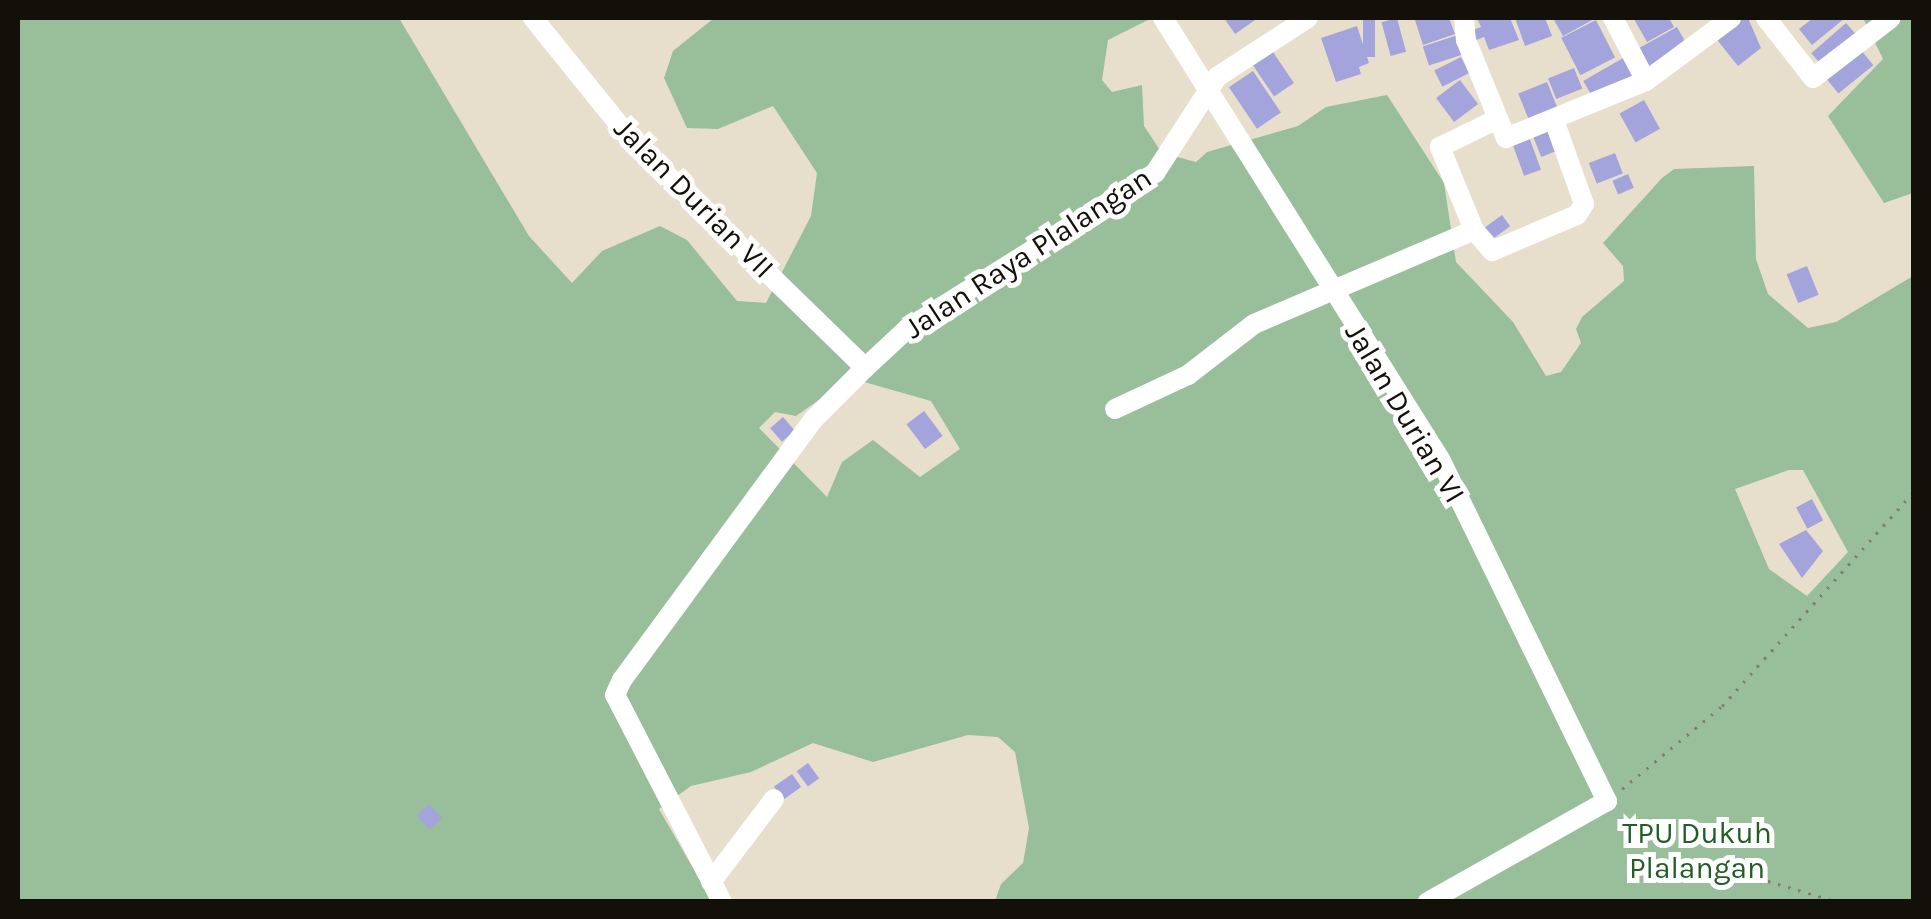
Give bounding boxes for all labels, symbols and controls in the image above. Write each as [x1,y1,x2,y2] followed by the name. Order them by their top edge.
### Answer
[606,110,782,286] street label: Jalan Durian VII
[898,160,1158,346] street label: Jalan Raya Plalangan
[1337,316,1473,510] street label: Jalan Durian VI
[1622,815,1772,886] park label: TPU Dukuh Plalangan

